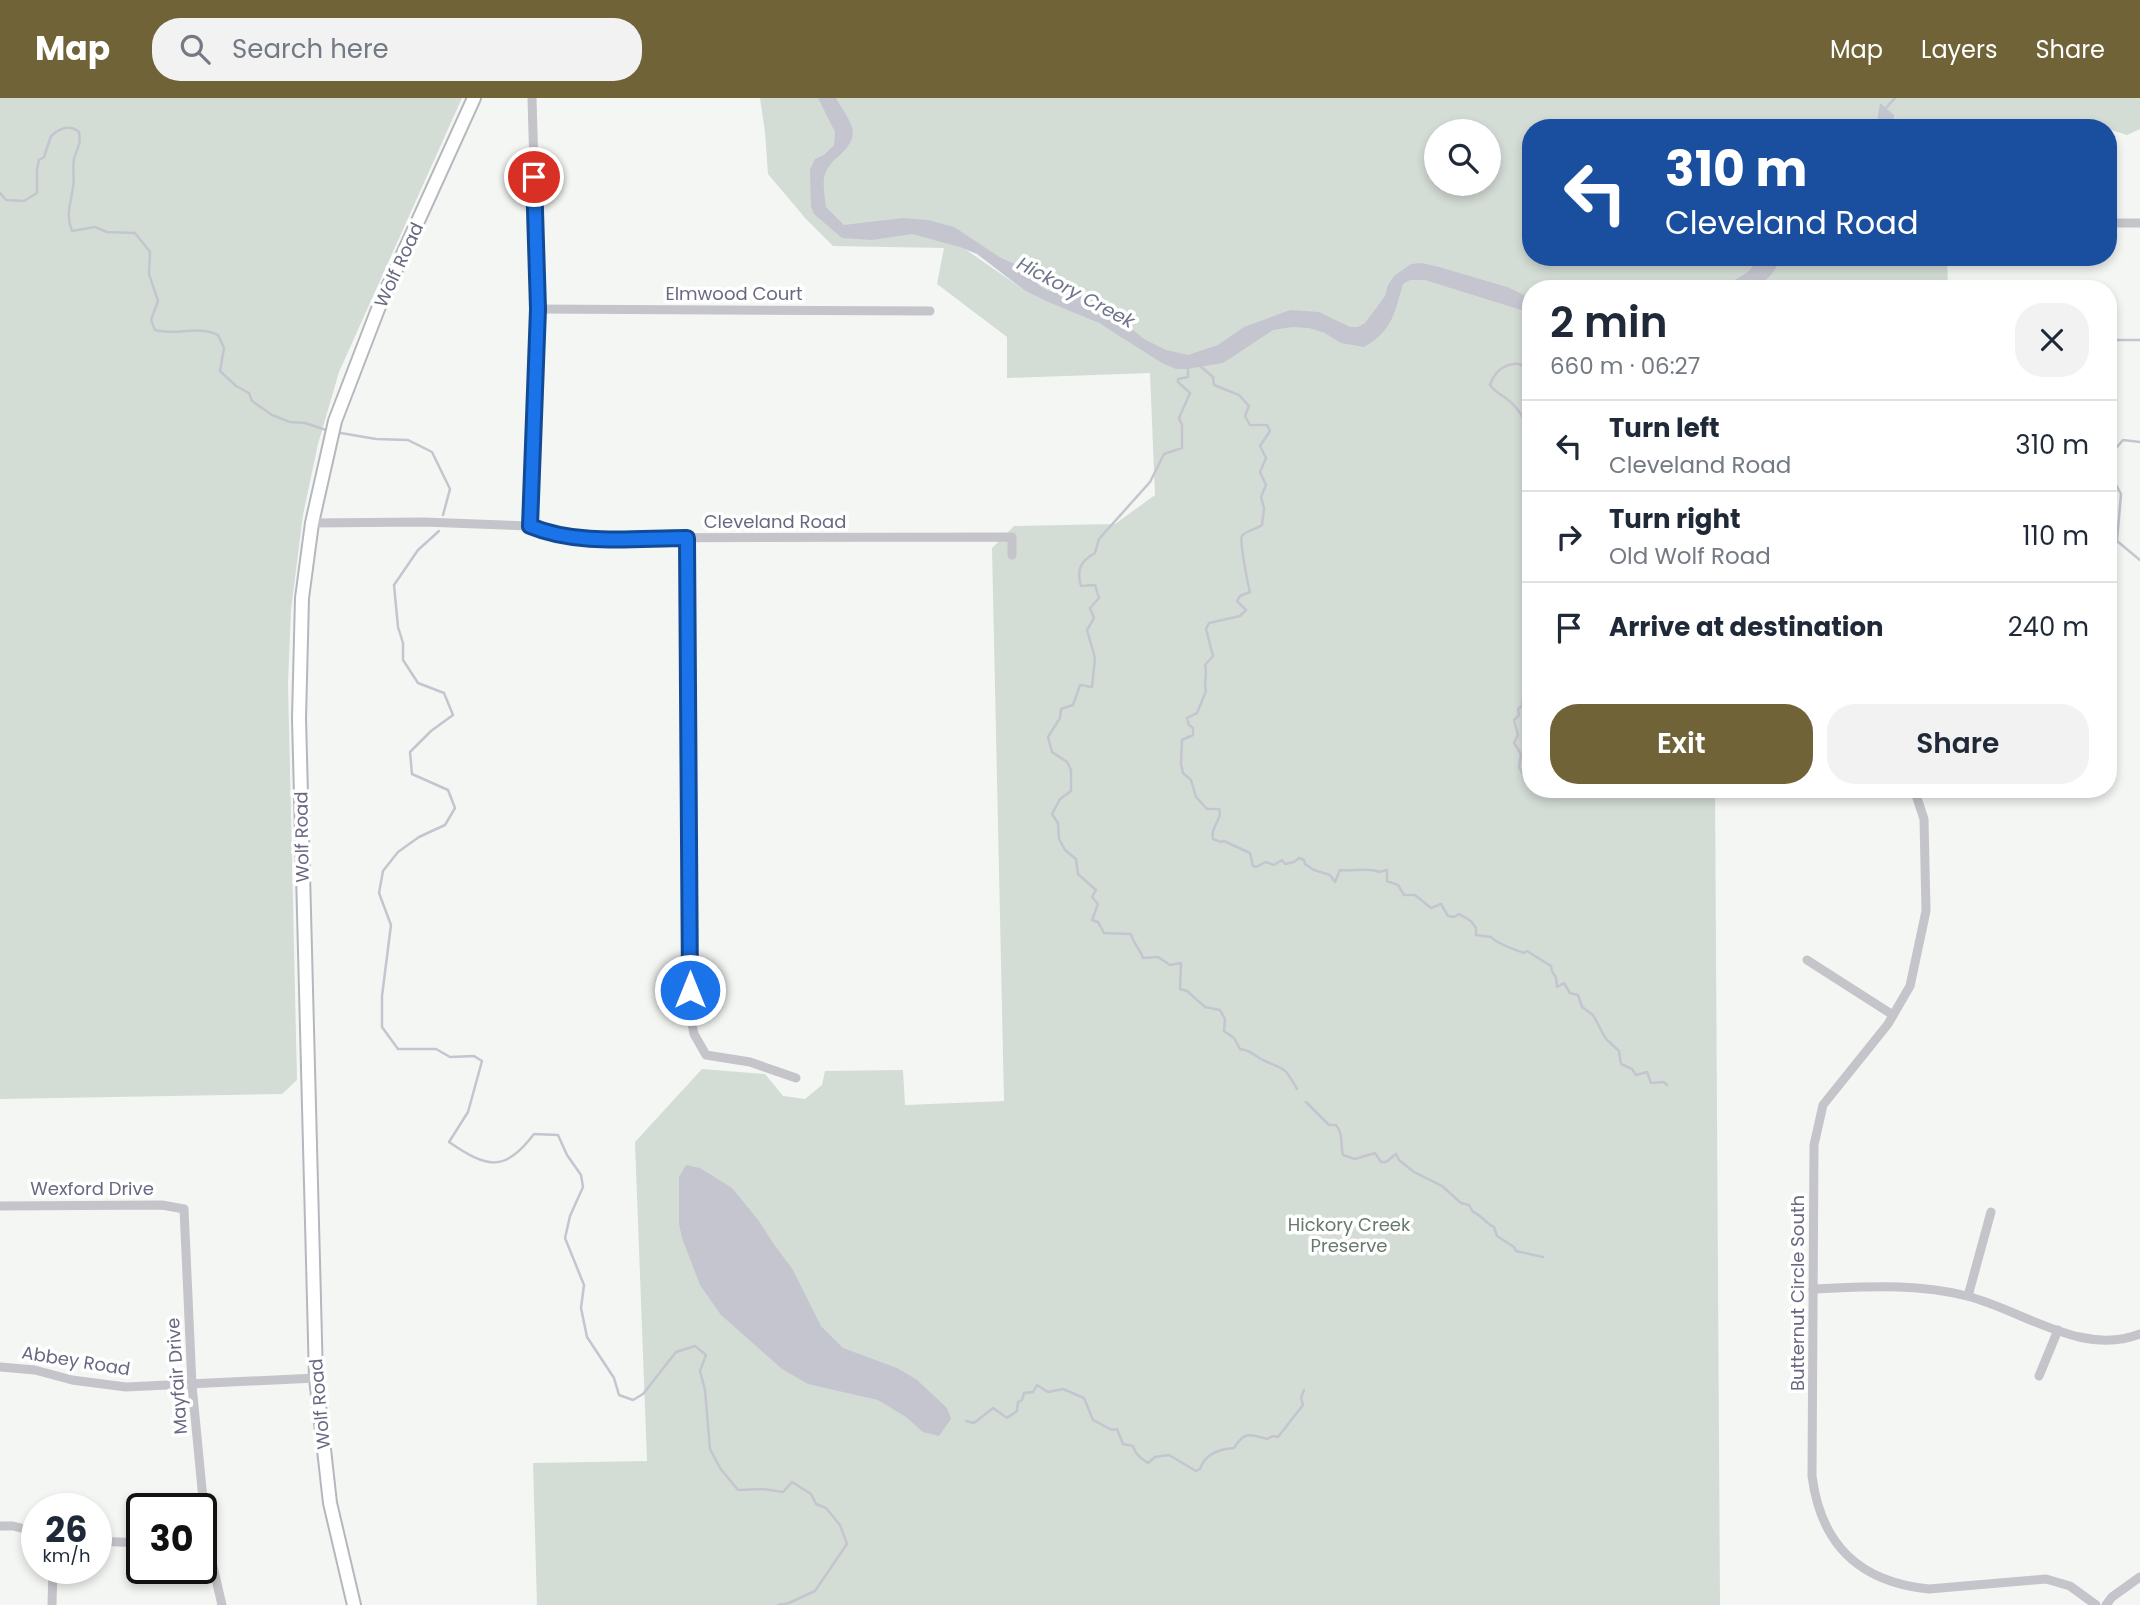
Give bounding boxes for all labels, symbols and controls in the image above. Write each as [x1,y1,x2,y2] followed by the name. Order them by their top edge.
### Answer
[152,18,642,81] search box
[35,25,110,72] text: Map
[176,30,214,68] icon: search
[232,31,389,67] text: Search here
[1830,33,1883,66] text: Map
[1921,33,1997,66] text: Layers
[2035,33,2105,66] text: Share
[1424,119,1501,196] map controls
[1424,119,1501,196] button: search
[1665,135,1807,203] text: 310 m
[504,147,564,207] pin
[1550,147,1641,238] icon: left
[515,158,553,196] icon: arrive
[1665,200,1919,245] text: Cleveland Road
[368,218,429,311] street label: Wolf Road
[1012,250,1140,335] water label: Hickory Creek
[665,281,803,306] street label: Elmwood Court
[1550,293,1668,352] text: 2 min
[2015,303,2089,377] button: close
[1550,350,1700,382] text: 660 m · 06:27
[1609,410,1720,446] text: Turn left
[1550,427,1588,465] icon: left
[2015,427,2089,463] text: 310 m
[1609,449,1791,481] text: Cleveland Road
[1609,501,1741,537] text: Turn right
[704,509,846,534] street label: Cleveland Road
[1550,518,1588,556] icon: right
[2022,518,2089,554] text: 110 m
[1609,540,1771,572] text: Old Wolf Road
[1550,609,1588,647] icon: arrive
[1609,609,1884,645] text: Arrive at destination
[2008,609,2089,645] text: 240 m
[1550,704,1813,784] button: Exit
[1827,704,2089,784] button: Share
[288,791,315,883] street label: Wolf Road
[653,953,727,1027] position arrow
[30,1176,154,1201] street label: Wexford Drive
[1785,1195,1810,1391] street label: Butternut Circle South
[1288,1212,1411,1258] park label: Hickory Creek Preserve
[160,1317,193,1435] street label: Mayfair Drive
[20,1340,132,1381] street label: Abbey Road
[303,1358,336,1450] street label: Wolf Road
[126,1493,217,1584] speed limit sign: 30
[45,1505,88,1554] text: 26
[43,1543,90,1568] text: km/h

